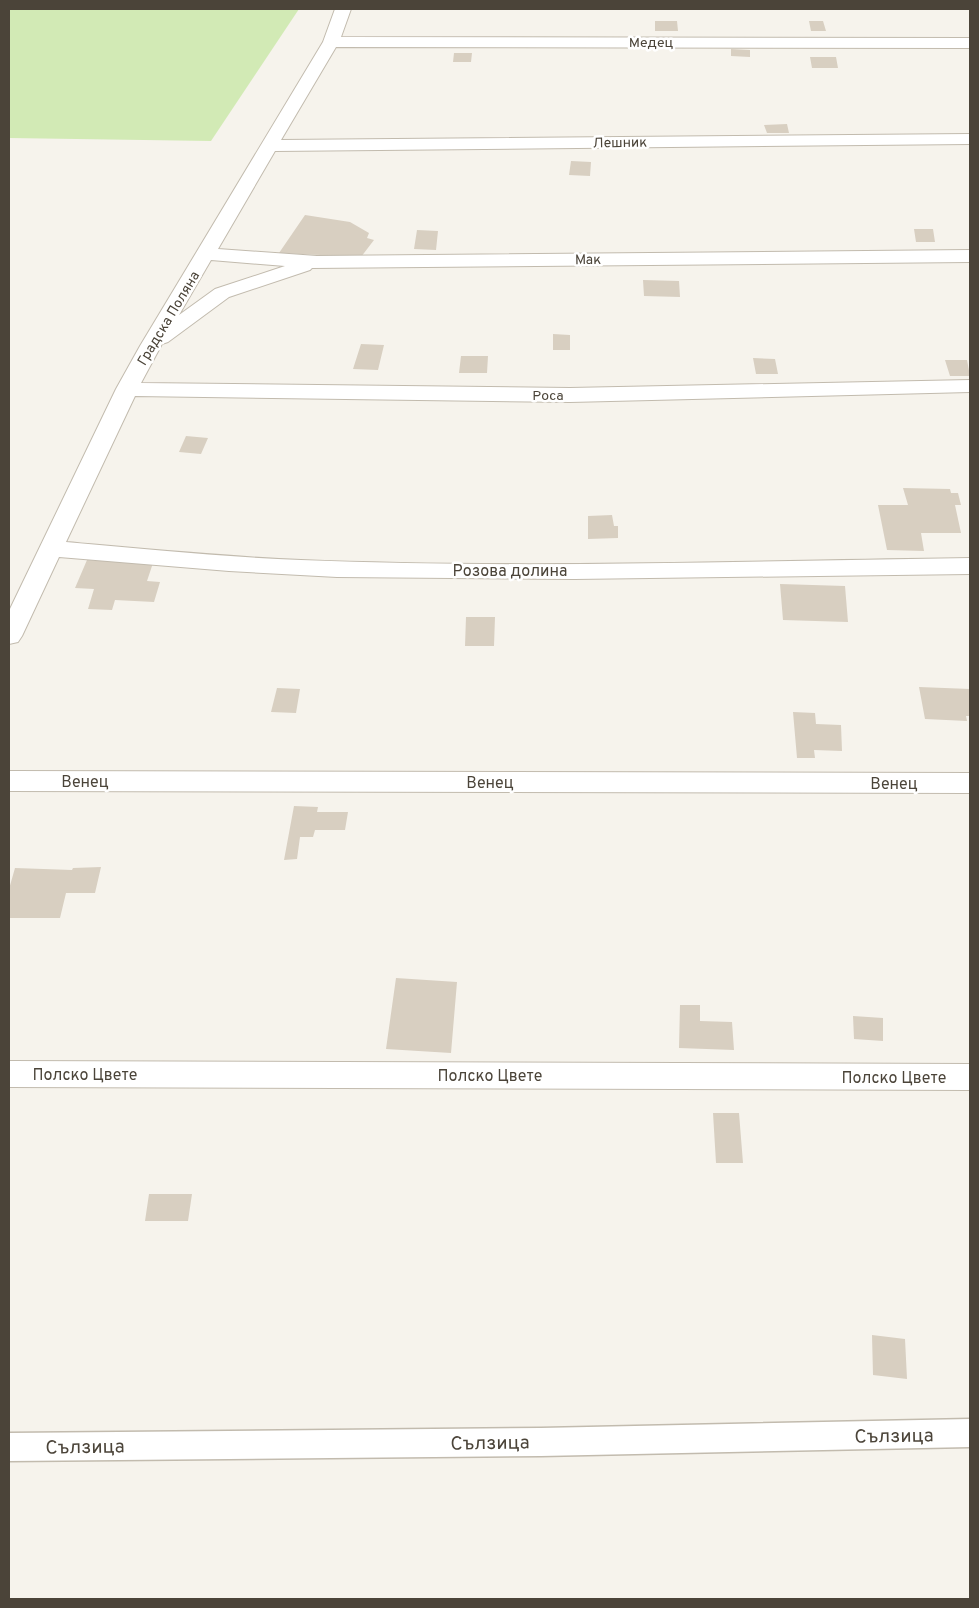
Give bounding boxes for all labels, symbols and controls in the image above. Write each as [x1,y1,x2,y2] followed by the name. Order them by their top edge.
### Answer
[629,35,674,52] street label: Медец
[593,135,647,152] street label: Лешник
[575,252,601,269] street label: Мак
[134,269,204,369] street label: Градска Поляна
[532,388,564,405] street label: Роса
[453,562,567,582] street label: Розова долина
[61,773,109,793] street label: Венец
[466,774,514,794] street label: Венец
[870,775,918,795] street label: Венец
[33,1066,137,1086] street label: Полско Цвете
[438,1067,542,1087] street label: Полско Цвете
[842,1069,946,1089] street label: Полско Цвете
[854,1424,934,1450] street label: Сълзица
[450,1431,530,1457] street label: Сълзица
[45,1435,125,1461] street label: Сълзица

